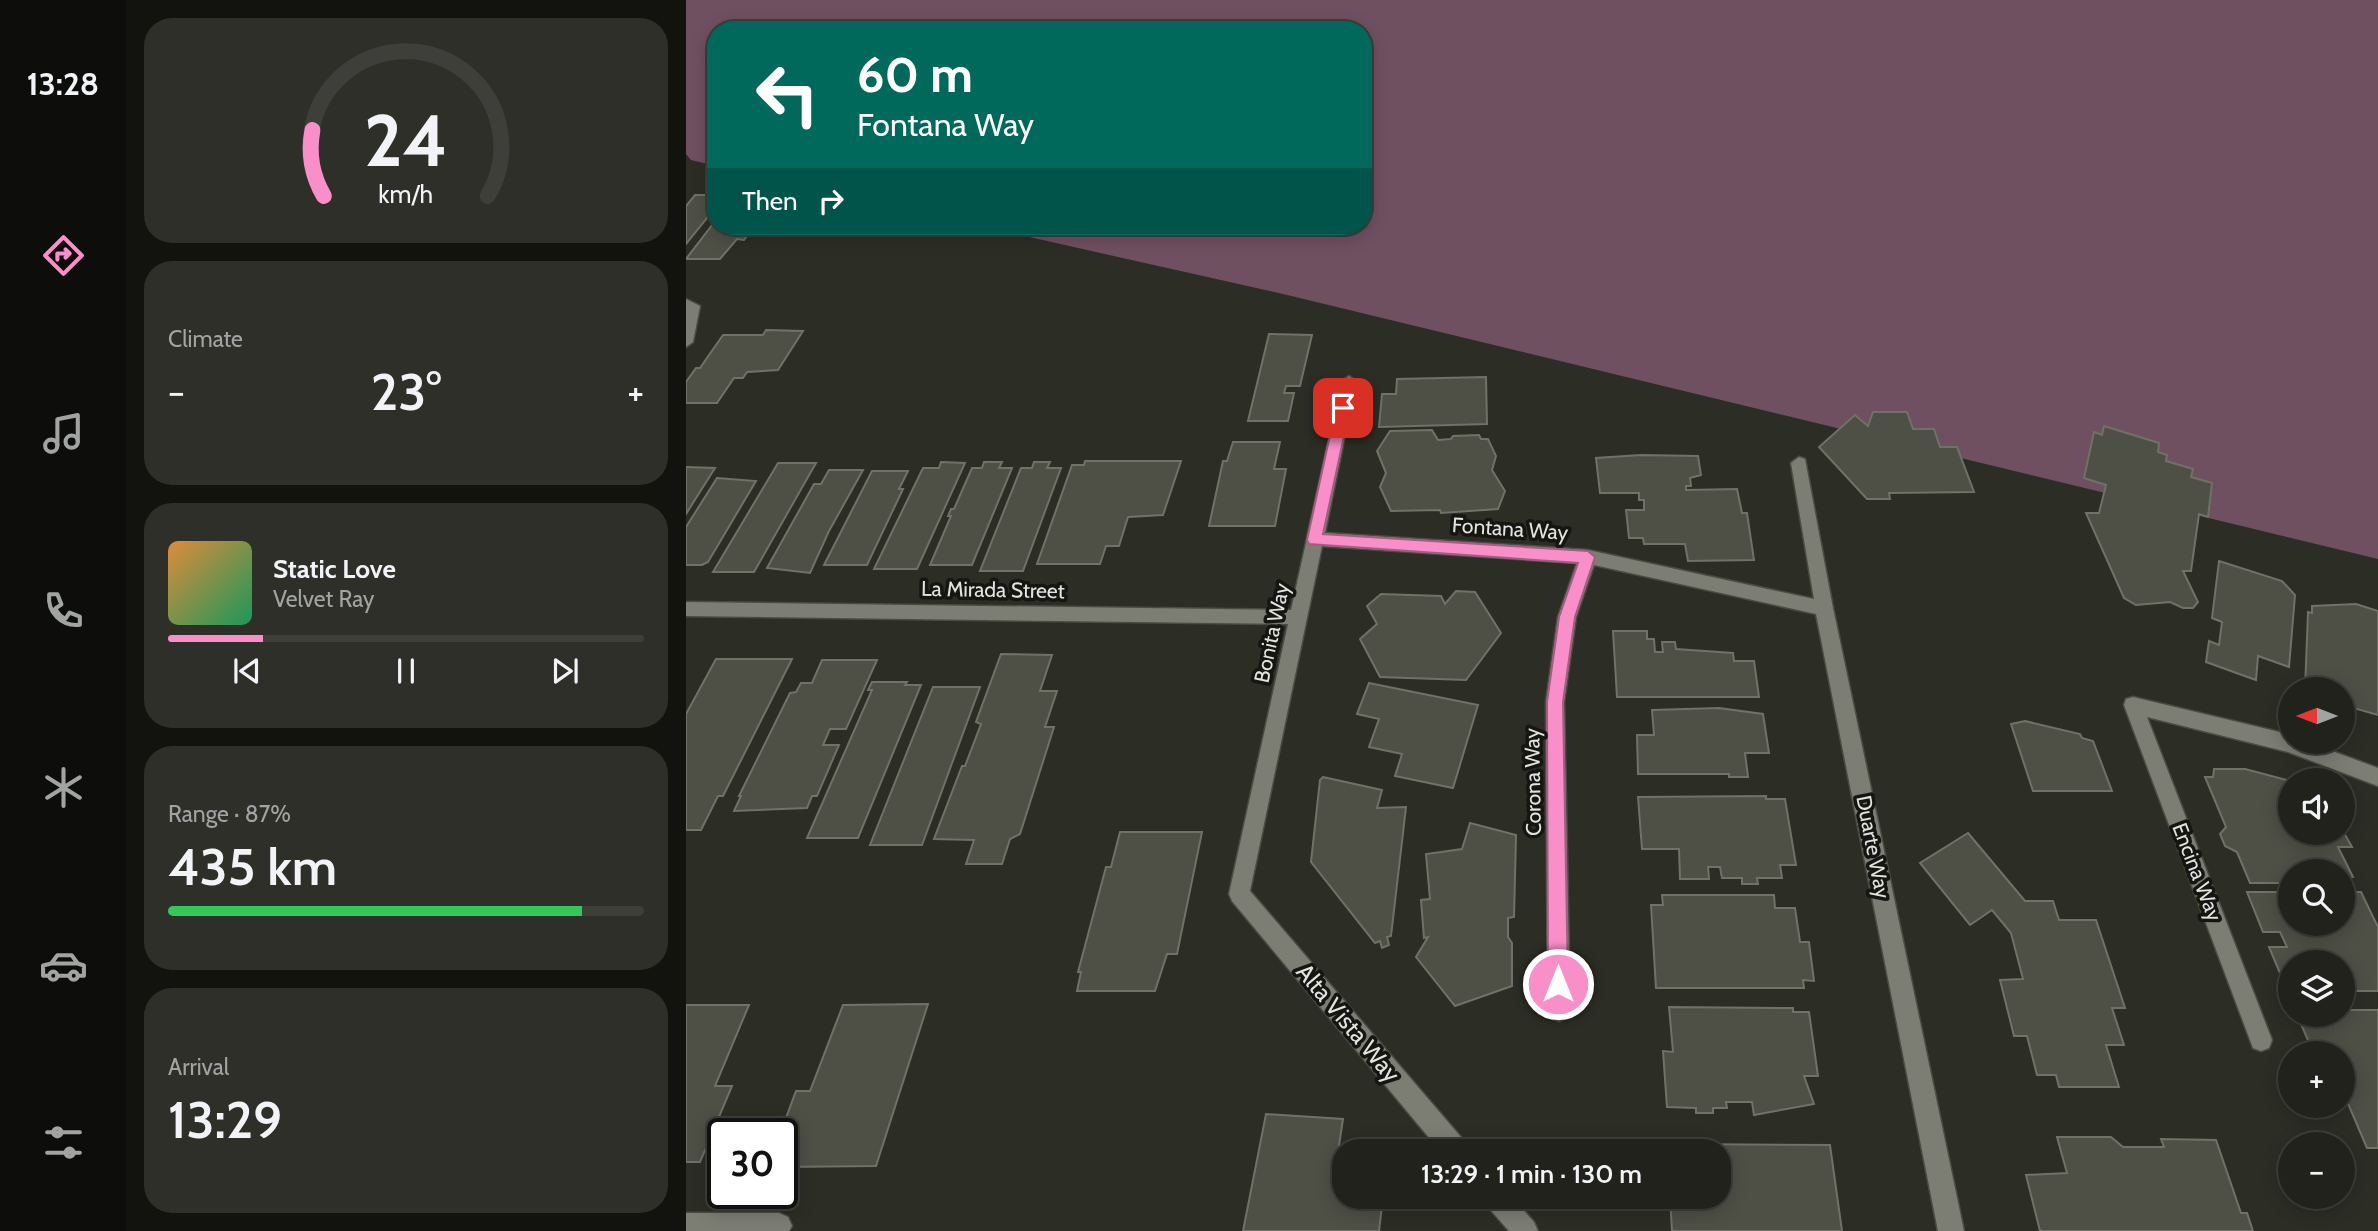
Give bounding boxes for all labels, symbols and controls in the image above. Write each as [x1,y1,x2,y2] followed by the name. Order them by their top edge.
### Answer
[857,45,973,104] text: 60 m
[742,49,833,140] icon: left
[27,64,99,103] text: 13:28
[364,97,448,185] text: 24
[857,105,1034,144] text: Fontana Way
[379,179,433,209] text: km/h
[812,182,850,220] icon: right
[742,185,798,217] text: Then
[39,231,88,280] icon: directions
[168,325,243,353] text: Climate
[371,360,441,423] text: 23°
[168,368,185,415] text: −
[627,368,644,415] text: +
[1313,378,1373,438] pin
[1324,389,1362,427] icon: arrive
[39,409,88,458] icon: music
[1451,512,1569,545] street label: Fontana Way
[273,553,396,585] text: Static Love
[921,576,1065,603] street label: La Mirada Street
[1249,580,1294,685] street label: Bonita Way
[273,585,374,613] text: Velvet Ray
[39,586,88,635] icon: phone
[228,652,266,690] icon: previous
[387,652,425,690] icon: pause
[546,652,584,690] icon: next
[2278,677,2356,754] north arrow
[2278,677,2355,1209] map controls
[1519,727,1546,836] street label: Corona Way
[39,763,88,812] icon: climate
[2278,768,2355,845] button: sound
[1851,793,1896,901] street label: Duarte Way
[168,800,291,828] text: Range · 87%
[2167,819,2228,925] street label: Encina Way
[168,835,337,898] text: 435 km
[2278,859,2355,936] button: search
[39,941,88,990] icon: car
[1521,947,1595,1021] position arrow
[2278,950,2355,1027] button: layers
[1290,958,1406,1088] street label: Alta Vista Way
[2278,1041,2355,1118] button: +
[168,1053,229,1081] text: Arrival
[168,1088,282,1151] text: 13:29
[39,1118,88,1167] icon: filters
[707,1118,798,1209] speed limit sign: 30
[2278,1132,2355,1209] button: −
[1421,1158,1642,1190] text: 13:29 · 1 min · 130 m

